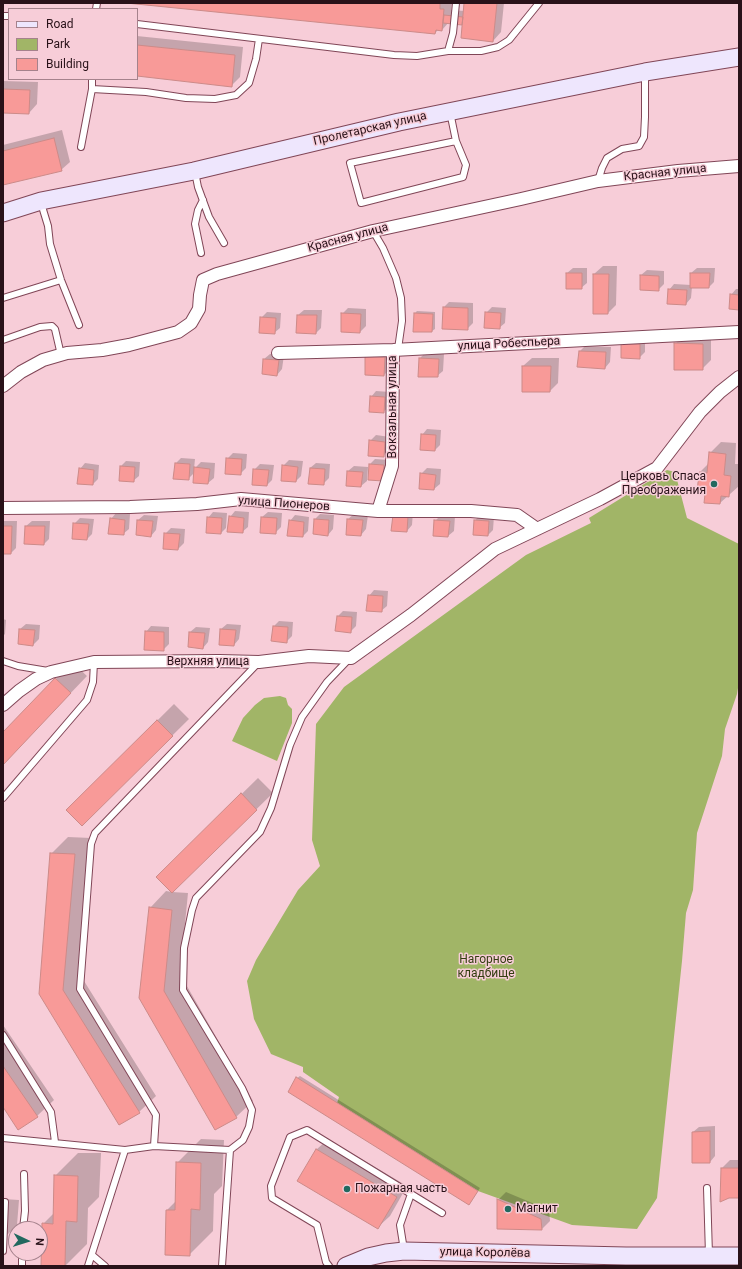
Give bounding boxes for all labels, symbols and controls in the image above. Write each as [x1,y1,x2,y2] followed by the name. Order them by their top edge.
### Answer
[8,8,138,80] legend
[46,17,74,31] text: Road
[46,37,70,51] text: Park
[46,57,89,71] text: Building
[312,109,428,149] street label: Пролетарская улица
[623,161,707,185] street label: Красная улица
[306,220,390,256] street label: Красная улица
[457,334,561,354] street label: улица Робеспьера
[386,356,400,458] street label: Вокзальная улица
[620,470,706,498] place label: Церковь Спаса Преображения
[709,479,719,489] marker: Церковь Спаса Преображения
[238,494,330,514] street label: улица Пионеров
[167,655,249,669] street label: Верхняя улица
[457,953,515,981] park label: Нагорное кладбище
[355,1182,447,1196] place label: Пожарная часть
[342,1184,352,1194] marker: Пожарная часть
[516,1202,558,1216] place label: Магнит
[503,1204,513,1214] marker: Магнит
[8,1221,48,1261] north arrow
[33,1237,46,1246] text: N
[440,1245,530,1261] street label: улица Королёва

